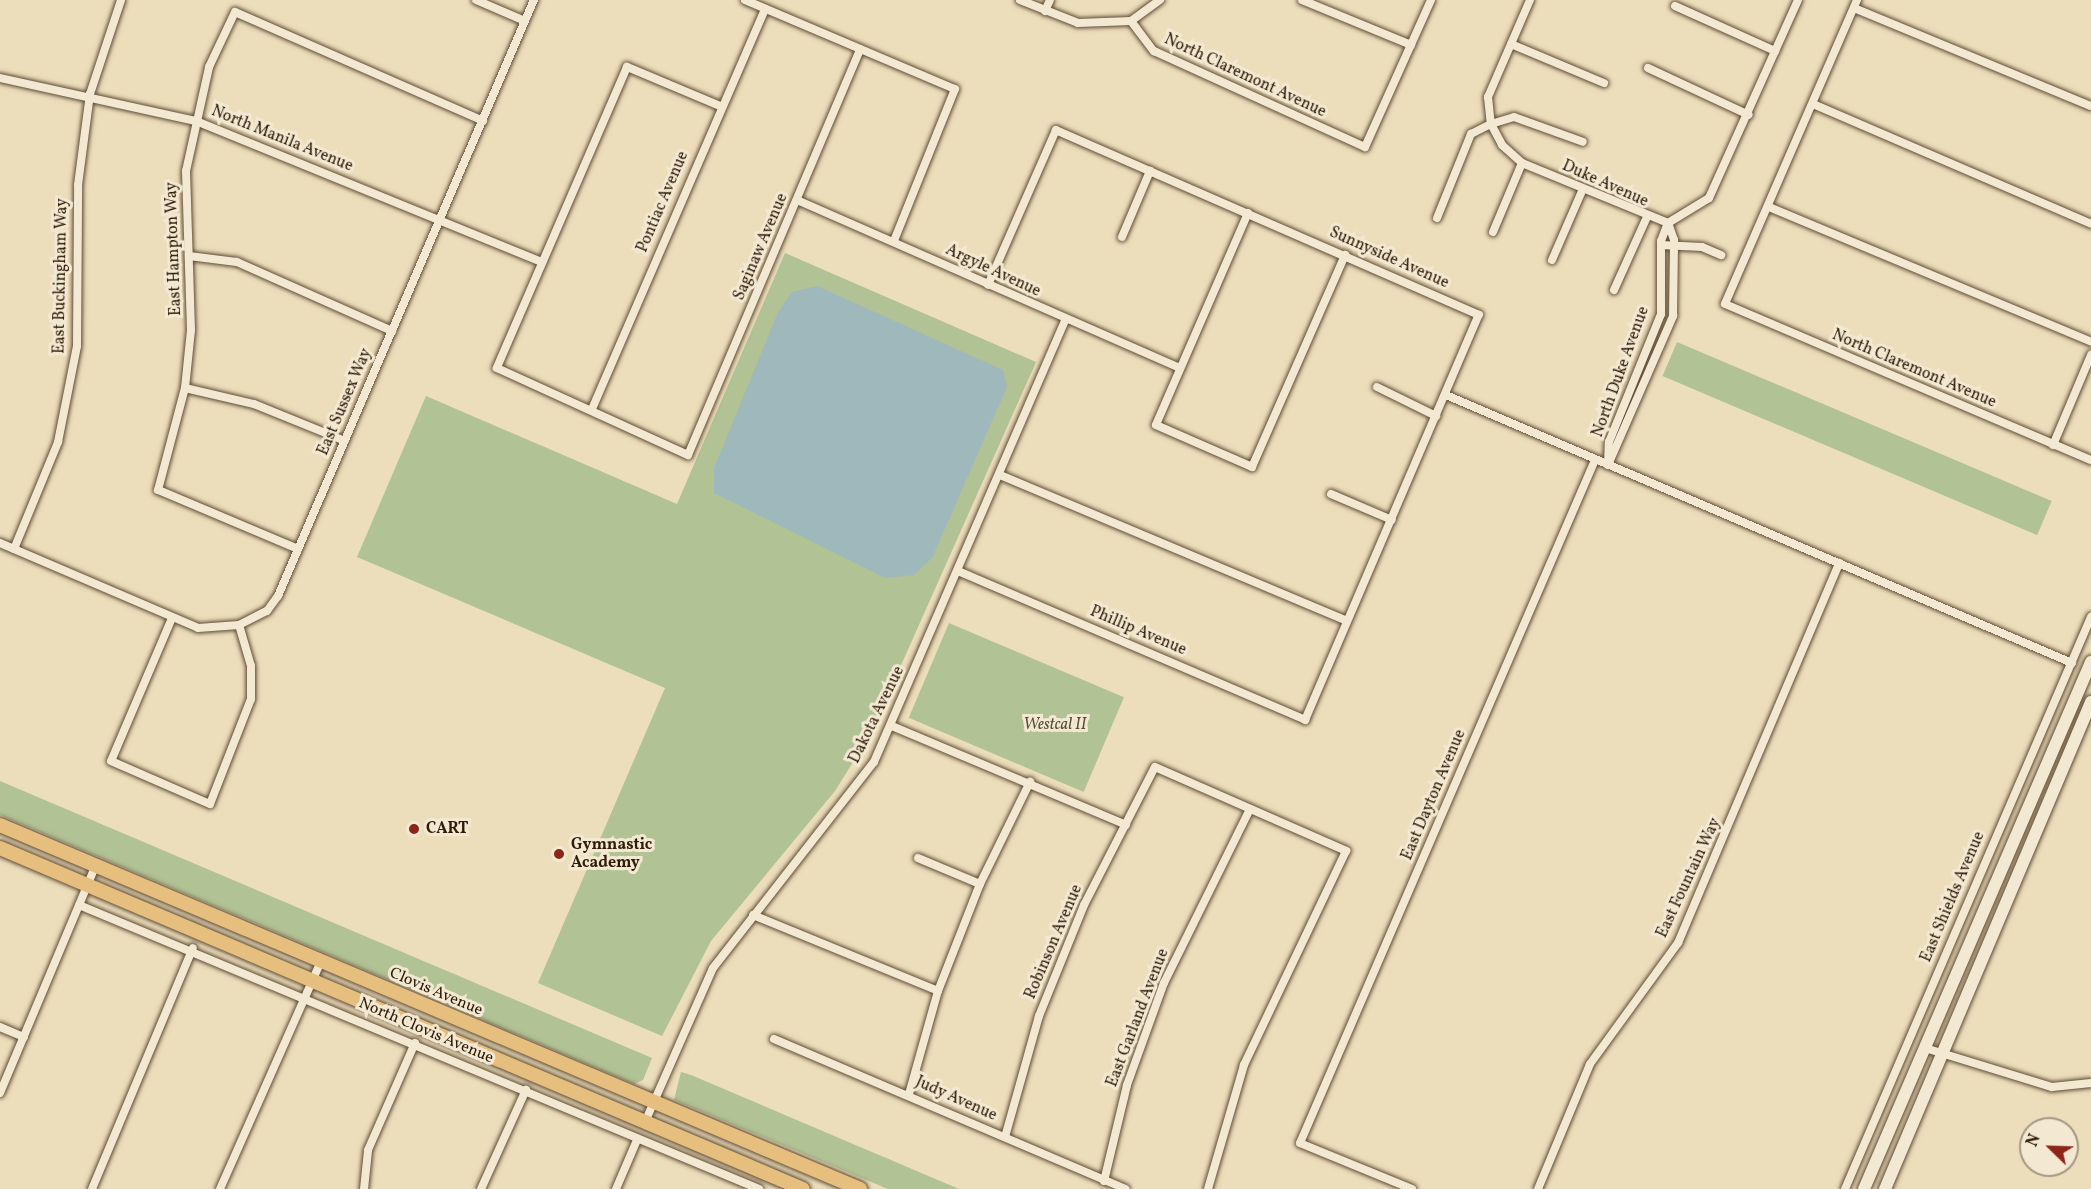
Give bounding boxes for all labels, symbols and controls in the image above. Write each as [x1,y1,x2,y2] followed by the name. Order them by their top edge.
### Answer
[1161,30,1329,122] street label: North Claremont Avenue
[208,102,356,176] street label: North Manila Avenue
[633,148,693,256] street label: Pontiac Avenue
[1559,156,1651,212] street label: Duke Avenue
[162,182,186,316] street label: East Hampton Way
[730,190,792,304] street label: Saginaw Avenue
[50,198,72,354] street label: East Buckingham Way
[1326,223,1452,293] street label: Sunnyside Avenue
[942,241,1044,301] street label: Argyle Avenue
[1588,304,1654,440] street label: North Duke Avenue
[1829,326,1999,412] street label: North Claremont Avenue
[314,345,376,459] street label: East Sussex Way
[1087,602,1189,660] street label: Phillip Avenue
[845,663,909,767] street label: Dakota Avenue
[1024,715,1086,735] park label: Westcal II
[1398,727,1470,863] street label: East Dayton Avenue
[1653,815,1725,941] street label: East Fountain Way
[426,819,468,839] place label: CART
[407,822,421,836] marker: CART
[1917,829,1989,965] street label: East Shields Avenue
[571,835,652,873] place label: Gymnastic Academy
[552,847,566,861] marker: Gymnastic Academy
[1021,882,1087,1002] street label: Robinson Avenue
[1103,946,1173,1090] street label: East Garland Avenue
[387,964,485,1020] street label: Clovis Avenue
[356,994,496,1068] street label: North Clovis Avenue
[912,1072,1000,1126] street label: Judy Avenue
[2019,1117,2079,1177] north arrow
[2022,1131,2047,1150] text: N

